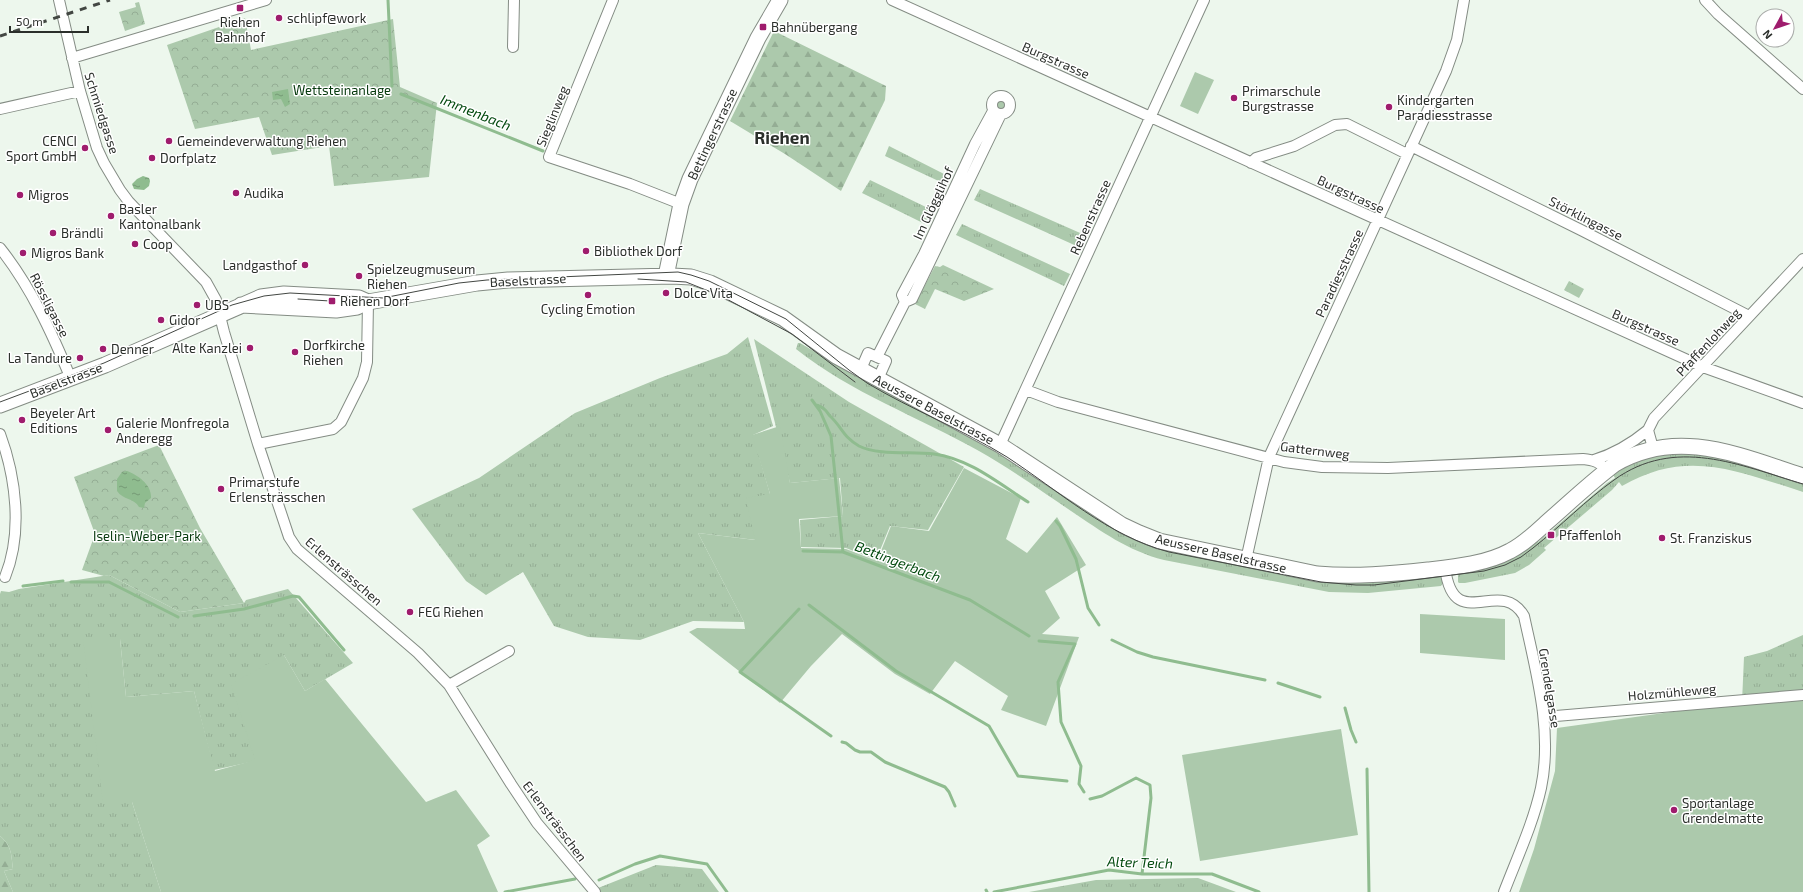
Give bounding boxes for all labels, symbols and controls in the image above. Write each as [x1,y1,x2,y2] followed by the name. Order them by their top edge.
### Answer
[235,3,245,13] marker: Riehen Bahnhof
[10,8,88,34] scale bar
[1755,8,1795,48] north arrow
[287,10,367,26] place label: schlipf@work
[274,13,284,23] marker: schlipf@work
[16,14,43,28] text: 50 m
[215,14,266,45] place label: Riehen Bahnhof
[771,19,857,35] place label: Bahnübergang
[758,22,768,32] marker: Bahnübergang
[1759,27,1774,42] text: N
[1020,38,1092,82] street label: Burgstrasse
[81,70,123,156] street label: Schmiedgasse
[293,82,391,98] park label: Wettsteinanlage
[533,83,571,149] street label: Sieglinweg
[1242,83,1321,114] place label: Primarschule Burgstrasse
[684,86,740,182] street label: Bettingerstrasse
[438,90,514,134] water label: Immenbach
[1397,92,1492,123] place label: Kindergarten Paradiesstrasse
[1229,93,1239,103] marker: Primarschule Burgstrasse
[1384,102,1394,112] marker: Kindergarten Paradiesstrasse
[754,127,810,147] district label: Riehen
[6,133,77,164] place label: CENCI Sport GmbH
[177,133,347,149] place label: Gemeindeverwaltung Riehen
[164,136,174,146] marker: Gemeindeverwaltung Riehen
[80,143,90,153] marker: CENCI Sport GmbH
[160,150,216,166] place label: Dorfplatz
[147,153,157,163] marker: Dorfplatz
[909,163,957,242] street label: Im Glögglihof
[1315,172,1387,216] street label: Burgstrasse
[1066,177,1114,257] street label: Rebenstrasse
[244,185,284,201] place label: Audika
[28,187,69,203] place label: Migros
[231,188,241,198] marker: Audika
[15,190,25,200] marker: Migros
[1546,193,1626,243] street label: Störklingasse
[119,201,201,232] place label: Basler Kantonalbank
[106,211,116,221] marker: Basler Kantonalbank
[61,225,104,241] place label: Brändli
[1312,226,1366,320] street label: Paradiesstrasse
[48,228,58,238] marker: Brändli
[143,236,173,252] place label: Coop
[130,239,140,249] marker: Coop
[594,243,683,259] place label: Bibliothek Dorf
[31,245,105,261] place label: Migros Bank
[581,246,591,256] marker: Bibliothek Dorf
[18,248,28,258] marker: Migros Bank
[222,257,298,273] place label: Landgasthof
[300,260,310,270] marker: Landgasthof
[367,261,475,292] place label: Spielzeugmuseum Riehen
[27,270,73,340] street label: Rössligasse
[489,270,567,290] street label: Baselstrasse
[354,271,364,281] marker: Spielzeugmuseum Riehen
[674,285,733,301] place label: Dolce Vita
[661,288,671,298] marker: Dolce Vita
[583,290,593,300] marker: Cycling Emotion
[340,293,410,309] place label: Riehen Dorf
[327,296,337,306] marker: Riehen Dorf
[205,297,229,313] place label: UBS
[192,300,202,310] marker: UBS
[541,301,635,317] place label: Cycling Emotion
[1610,305,1682,349] street label: Burgstrasse
[1672,305,1744,379] street label: Pfaffenlohweg
[169,312,200,328] place label: Gidor
[156,315,166,325] marker: Gidor
[303,337,365,368] place label: Dorfkirche Riehen
[172,340,242,356] place label: Alte Kanzlei
[111,341,154,357] place label: Denner
[245,343,255,353] marker: Alte Kanzlei
[98,344,108,354] marker: Denner
[290,347,300,357] marker: Dorfkirche Riehen
[8,350,72,366] place label: La Tandure
[75,353,85,363] marker: La Tandure
[27,359,105,401] street label: Baselstrasse
[871,370,997,448] street label: Aeussere Baselstrasse
[30,405,95,436] place label: Beyeler Art Editions
[17,415,27,425] marker: Beyeler Art Editions
[116,415,229,446] place label: Galerie Monfregola Anderegg
[103,425,113,435] marker: Galerie Monfregola Anderegg
[1279,438,1351,462] street label: Gatternweg
[229,474,325,505] place label: Primarstufe Erlensträsschen
[216,484,226,494] marker: Primarstufe Erlensträsschen
[1559,527,1621,543] place label: Pfaffenloh
[93,528,201,544] park label: Iselin-Weber-Park
[1154,530,1288,576] street label: Aeussere Baselstrasse
[1546,530,1556,540] marker: Pfaffenloh
[1670,530,1752,546] place label: St. Franziskus
[302,533,386,609] street label: Erlensträsschen
[1657,533,1667,543] marker: St. Franziskus
[853,537,943,585] water label: Bettingerbach
[418,604,484,620] place label: FEG Riehen
[405,607,415,617] marker: FEG Riehen
[1536,647,1564,729] street label: Grendelgasse
[1627,680,1717,704] street label: Holzmühleweg
[520,778,590,864] street label: Erlensträsschen
[1682,795,1763,826] place label: Sportanlage Grendelmatte
[1669,805,1679,815] marker: Sportanlage Grendelmatte
[1106,852,1173,872] water label: Alter Teich

